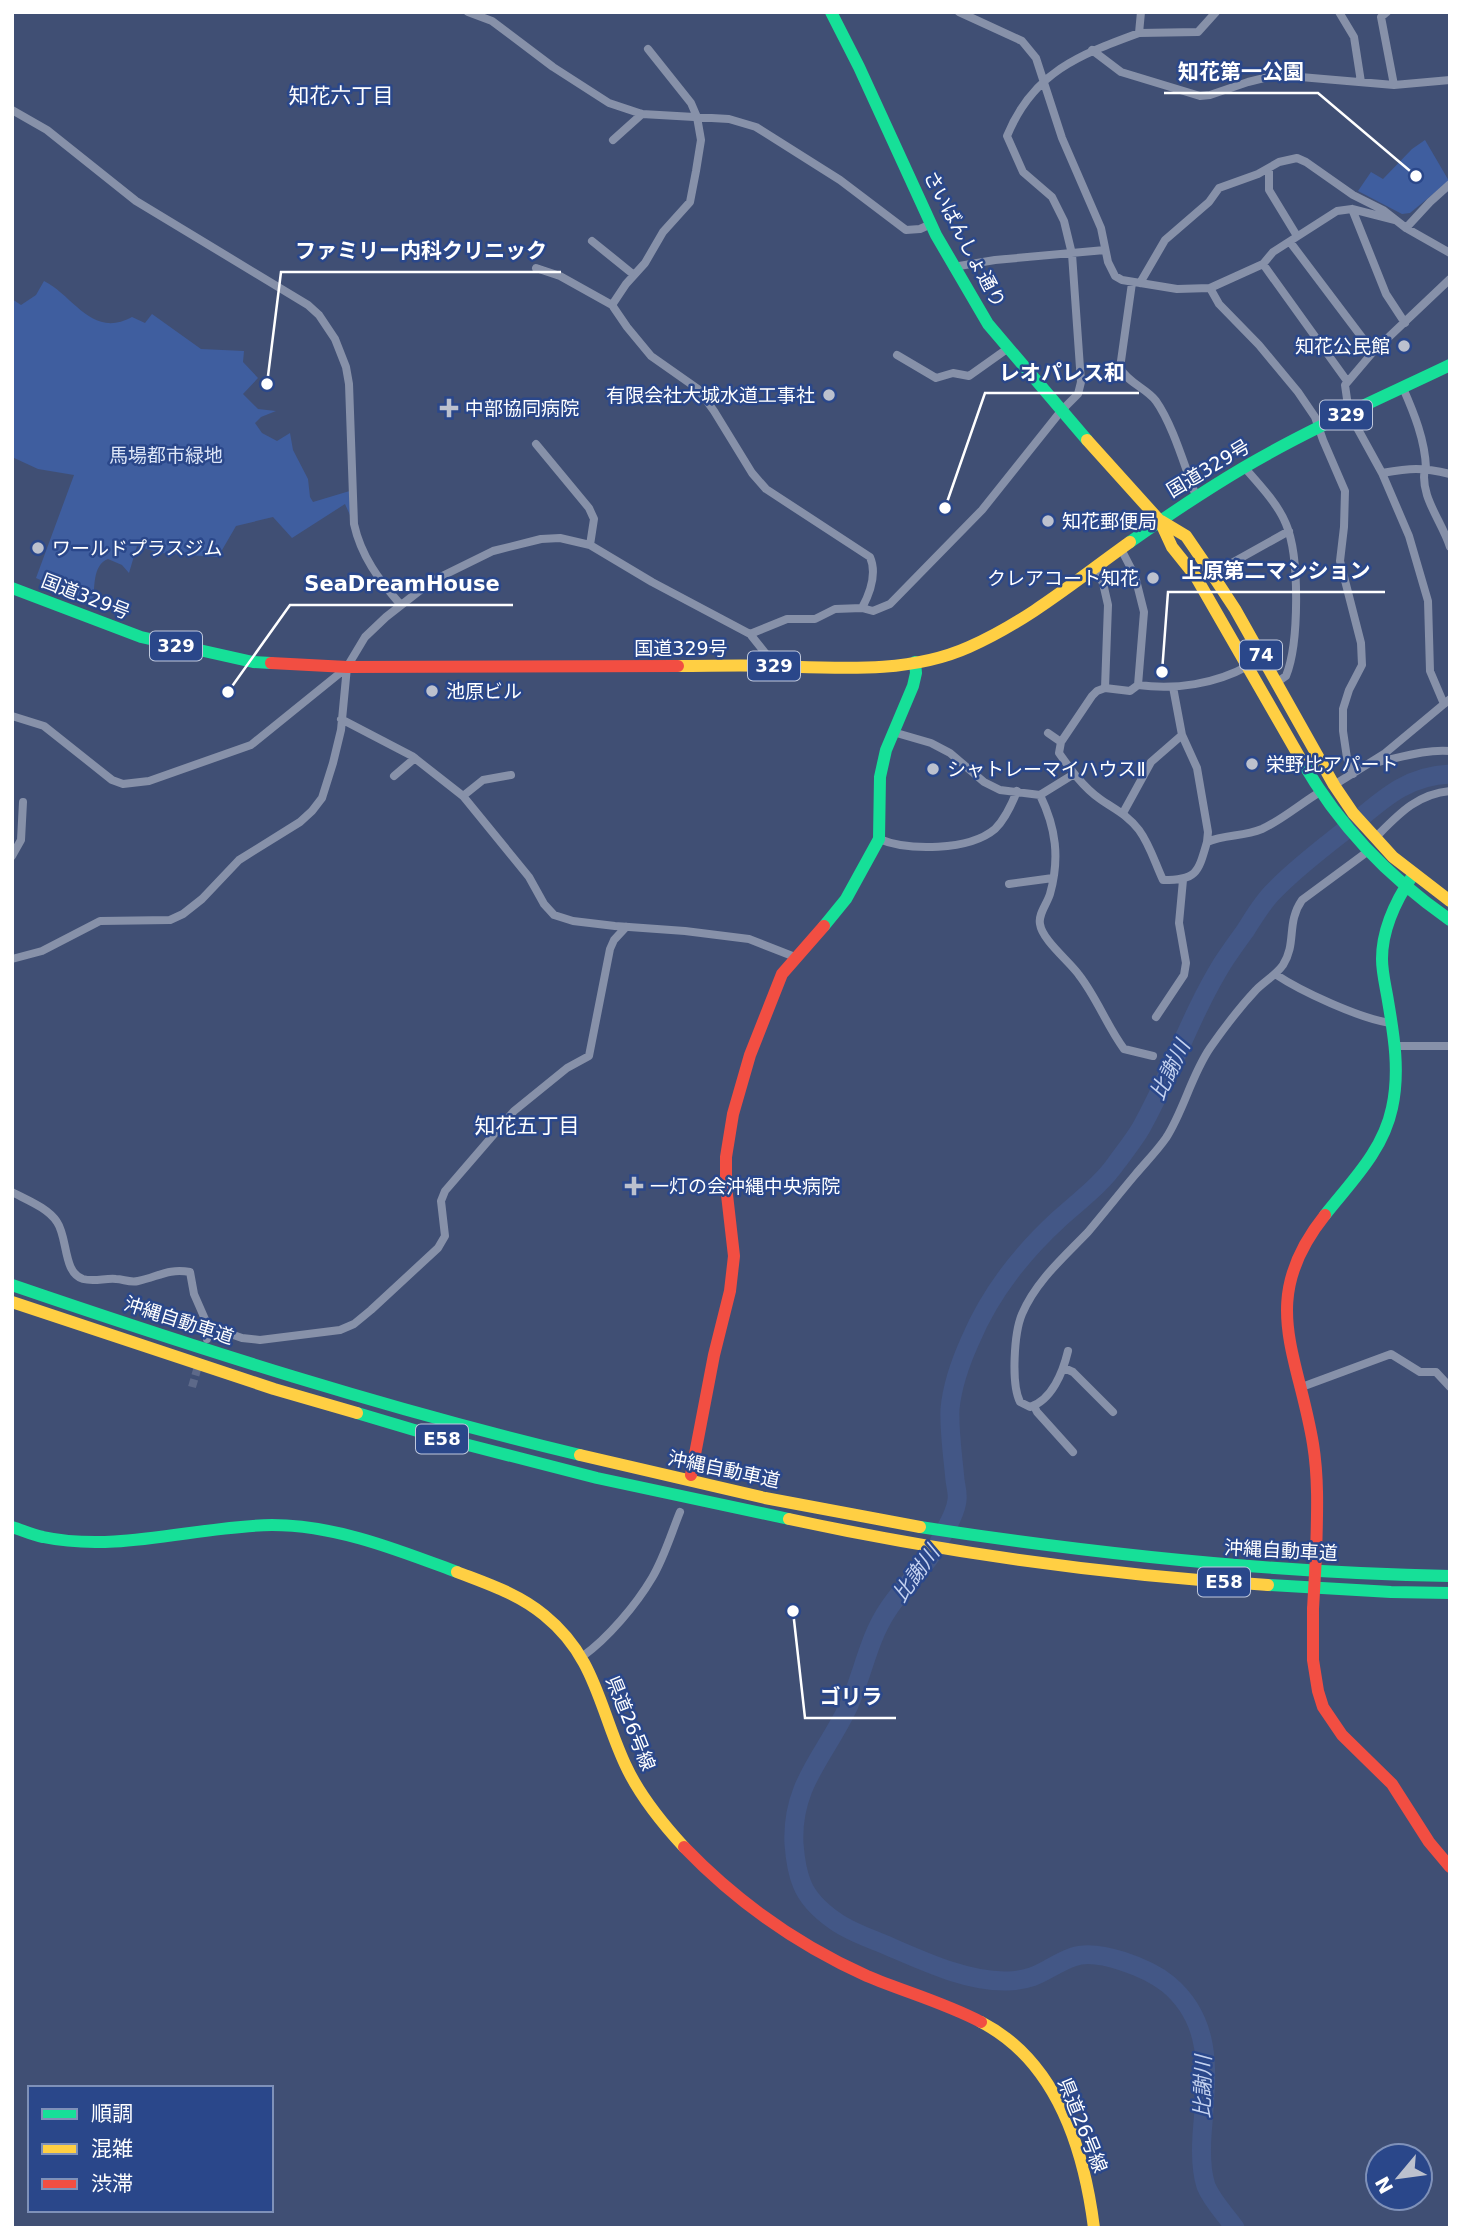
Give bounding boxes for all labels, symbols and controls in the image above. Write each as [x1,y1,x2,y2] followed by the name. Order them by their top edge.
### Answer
[1164,51,1318,93] callout: 知花第一公園
[1178,60,1304,84] text: 知花第一公園
[289,84,394,108] district label: 知花六丁目
[920,167,1010,311] street label: さいばんしょ通り
[281,230,561,272] callout: ファミリー内科クリニック
[295,239,547,263] text: ファミリー内科クリニック
[1295,335,1390,357] place label: 知花公民館
[1396,338,1412,354] marker: 知花公民館
[985,351,1139,393] callout: レオパレス和
[999,361,1125,385] text: レオパレス和
[606,384,815,406] place label: 有限会社大城水道工事社
[821,387,837,403] marker: 有限会社大城水道工事社
[465,397,579,419] place label: 中部協同病院
[439,398,459,418] marker: 中部協同病院
[1320,400,1372,430] road number: 329
[1162,435,1254,501] street label: 国道329号
[109,444,223,466] park label: 馬場都市緑地
[1062,510,1157,532] place label: 知花郵便局
[1040,513,1056,529] marker: 知花郵便局
[52,537,223,559] place label: ワールドプラスジム
[30,540,46,556] marker: ワールドプラスジム
[1168,550,1385,592] callout: 上原第二マンション
[1182,559,1371,583] text: 上原第二マンション
[290,563,513,605] callout: SeaDreamHouse
[987,567,1139,589] place label: クレアコート知花
[39,569,133,623] street label: 国道329号
[1145,570,1161,586] marker: クレアコート知花
[304,572,500,596] text: SeaDreamHouse
[150,632,202,660] road number: 329
[634,637,728,659] street label: 国道329号
[1240,640,1282,670] road number: 74
[748,652,800,680] road number: 329
[446,680,522,702] place label: 池原ビル
[424,683,440,699] marker: 池原ビル
[1266,753,1399,775] place label: 栄野比アパート
[1244,756,1260,772] marker: 栄野比アパート
[947,758,1146,780] place label: シャトレーマイハウスⅡ
[925,761,941,777] marker: シャトレーマイハウスⅡ
[1145,1035,1195,1104] water label: 比謝川
[475,1114,580,1138] district label: 知花五丁目
[650,1175,840,1197] place label: 一灯の会沖縄中央病院
[624,1176,644,1196] marker: 一灯の会沖縄中央病院
[121,1292,237,1348] street label: 沖縄自動車道
[416,1424,468,1454] road number: E58
[666,1446,782,1492] street label: 沖縄自動車道
[1223,1536,1339,1564] street label: 沖縄自動車道
[888,1540,945,1607] water label: 比謝川
[1198,1568,1250,1596] road number: E58
[602,1672,660,1774] street label: 県道26号線
[805,1676,896,1718] callout: ゴリラ
[820,1685,883,1709] text: ゴリラ
[1190,2053,1216,2119] water label: 比謝川
[1054,2074,1112,2176] street label: 県道26号線
[28,2086,273,2212] legend
[91,2102,133,2126] text: 順調
[91,2137,133,2161] text: 混雑
[1364,2142,1434,2212] north arrow
[91,2172,133,2196] text: 渋滞
[1371,2173,1398,2198] text: N

